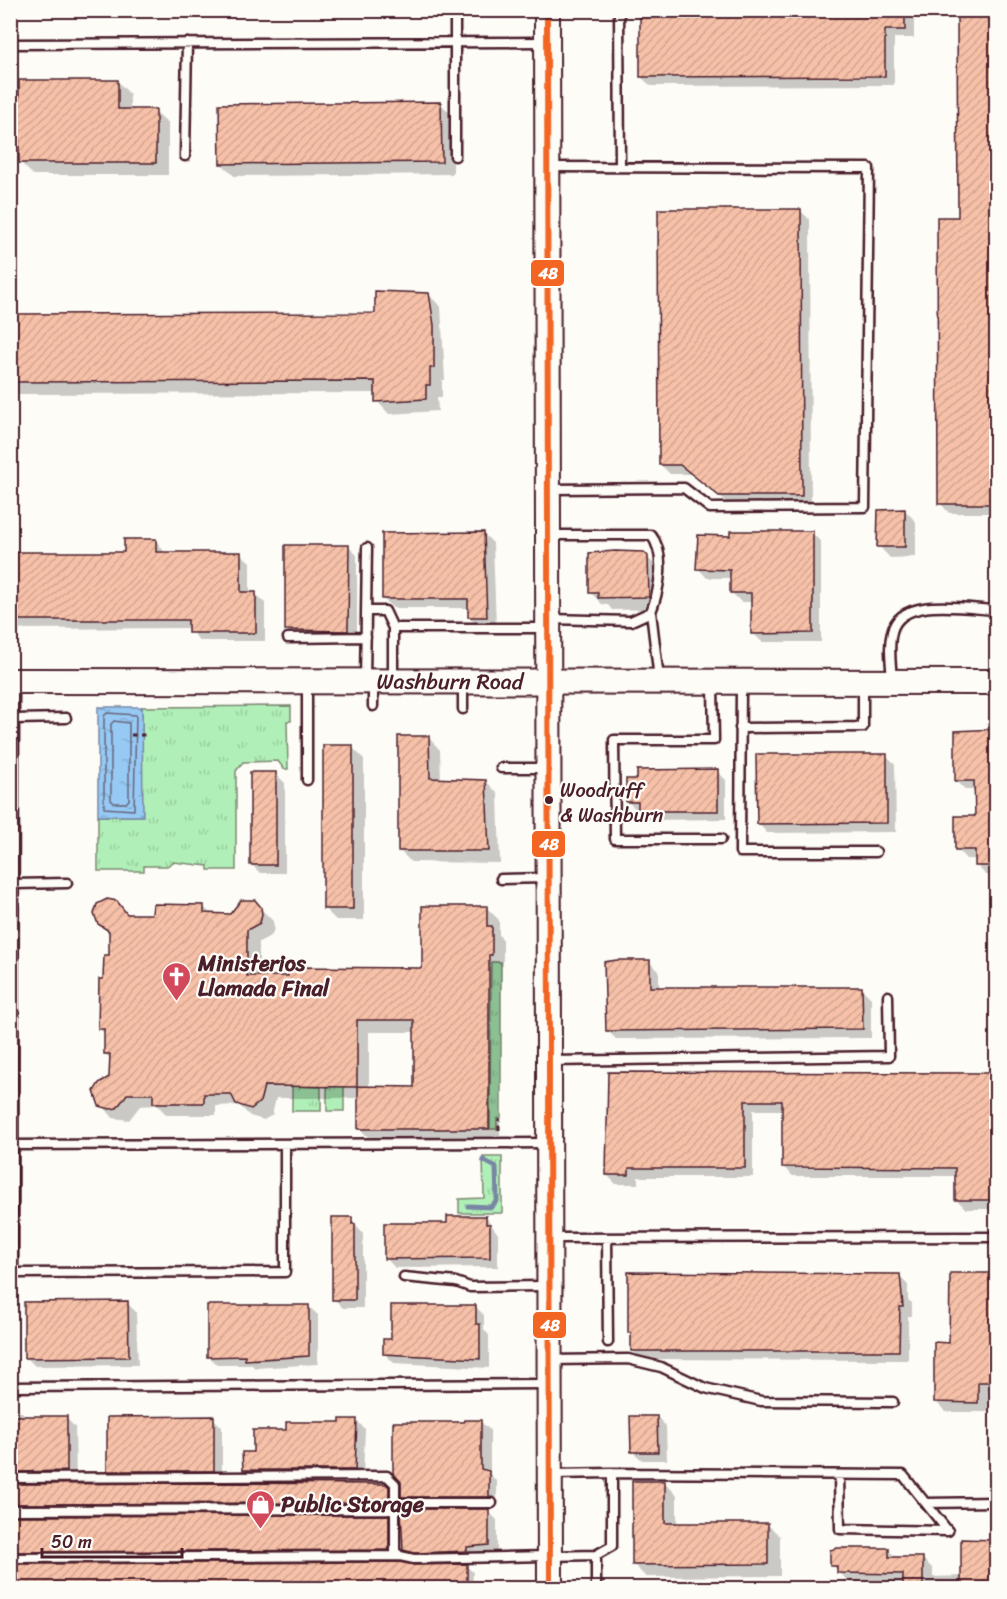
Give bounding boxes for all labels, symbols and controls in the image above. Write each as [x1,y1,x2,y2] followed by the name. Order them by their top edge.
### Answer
[530,259,565,287] line badge: 48
[537,259,558,288] text: 48
[377,662,525,701] street label: Washburn Road
[560,773,664,833] place label: Woodruff & Washburn
[543,794,555,806] marker: Woodruff & Washburn
[531,830,566,858] line badge: 48
[538,830,559,859] text: 48
[197,944,331,1008] place label: Ministerios Llamada Final
[161,960,193,1002] church icon: Ministerios Llamada Final
[532,1311,567,1339] line badge: 48
[539,1311,560,1340] text: 48
[281,1485,425,1524] place label: Public Storage
[244,1488,276,1530] shop icon: Public Storage
[42,1521,182,1559] scale bar
[51,1526,92,1558] text: 50 m

